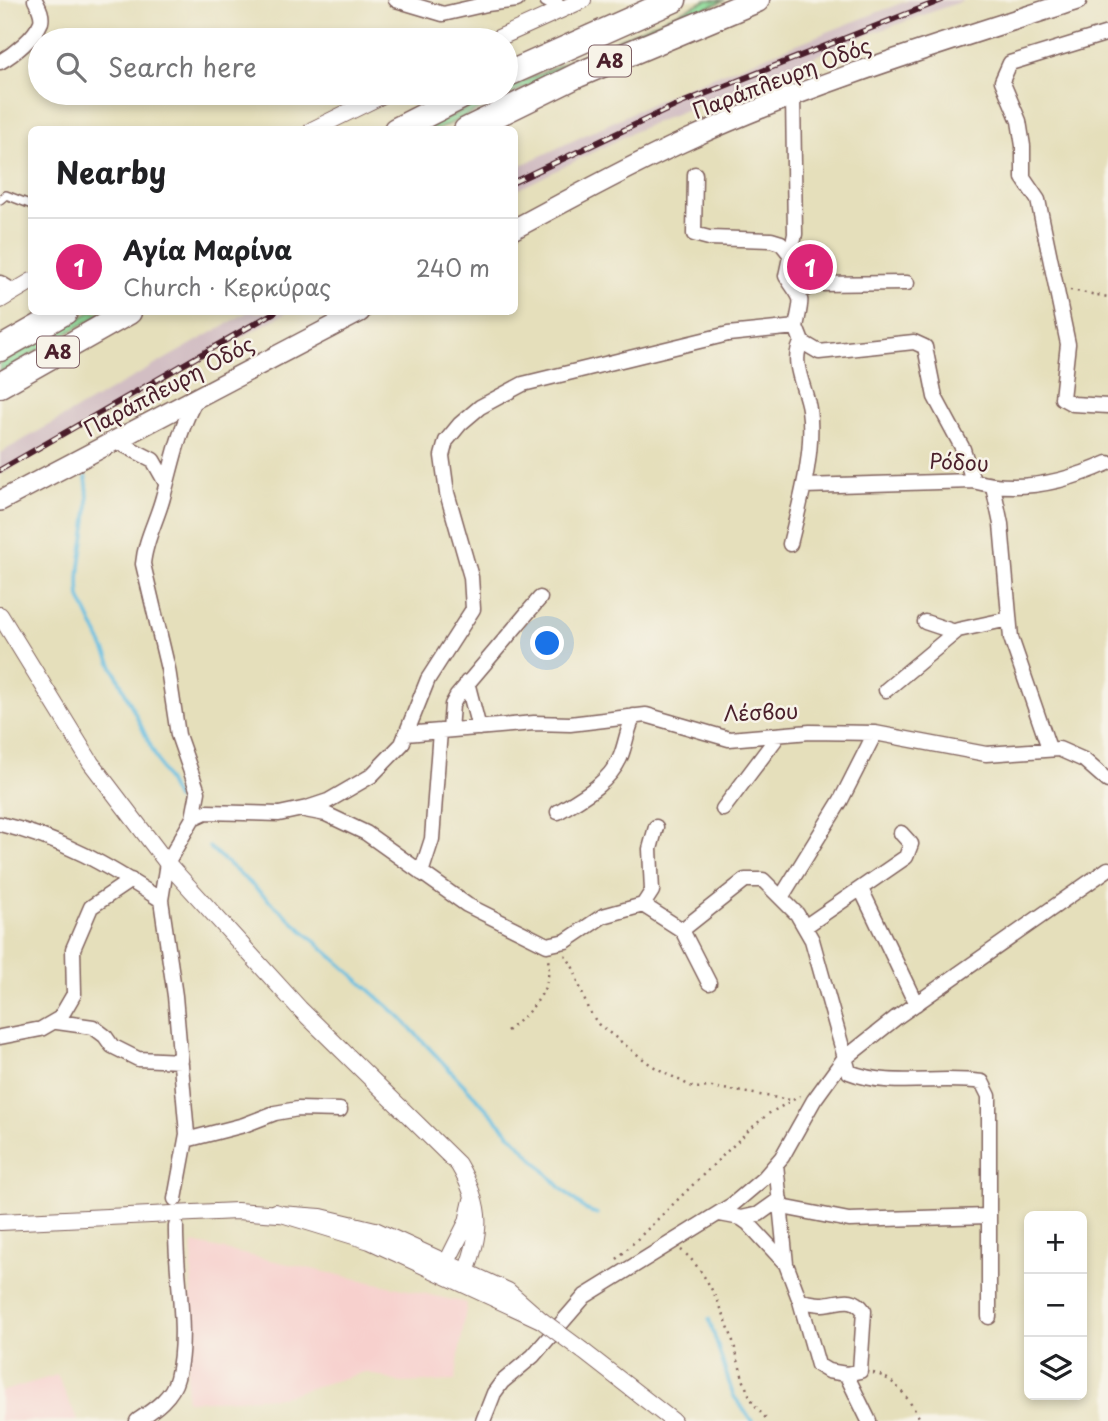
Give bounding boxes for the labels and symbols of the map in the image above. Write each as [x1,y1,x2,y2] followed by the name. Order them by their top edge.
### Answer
[687,28,875,126] street label: Παράπλευρη Οδός
[589,45,631,76] road number: Α8
[787,241,833,293] pin: 1
[77,327,259,444] street label: Παράπλευρη Οδός
[37,336,79,368] road number: Α8
[929,443,990,479] street label: Ρόδου
[530,626,564,660] your location
[723,694,799,728] street label: Λέσβου

